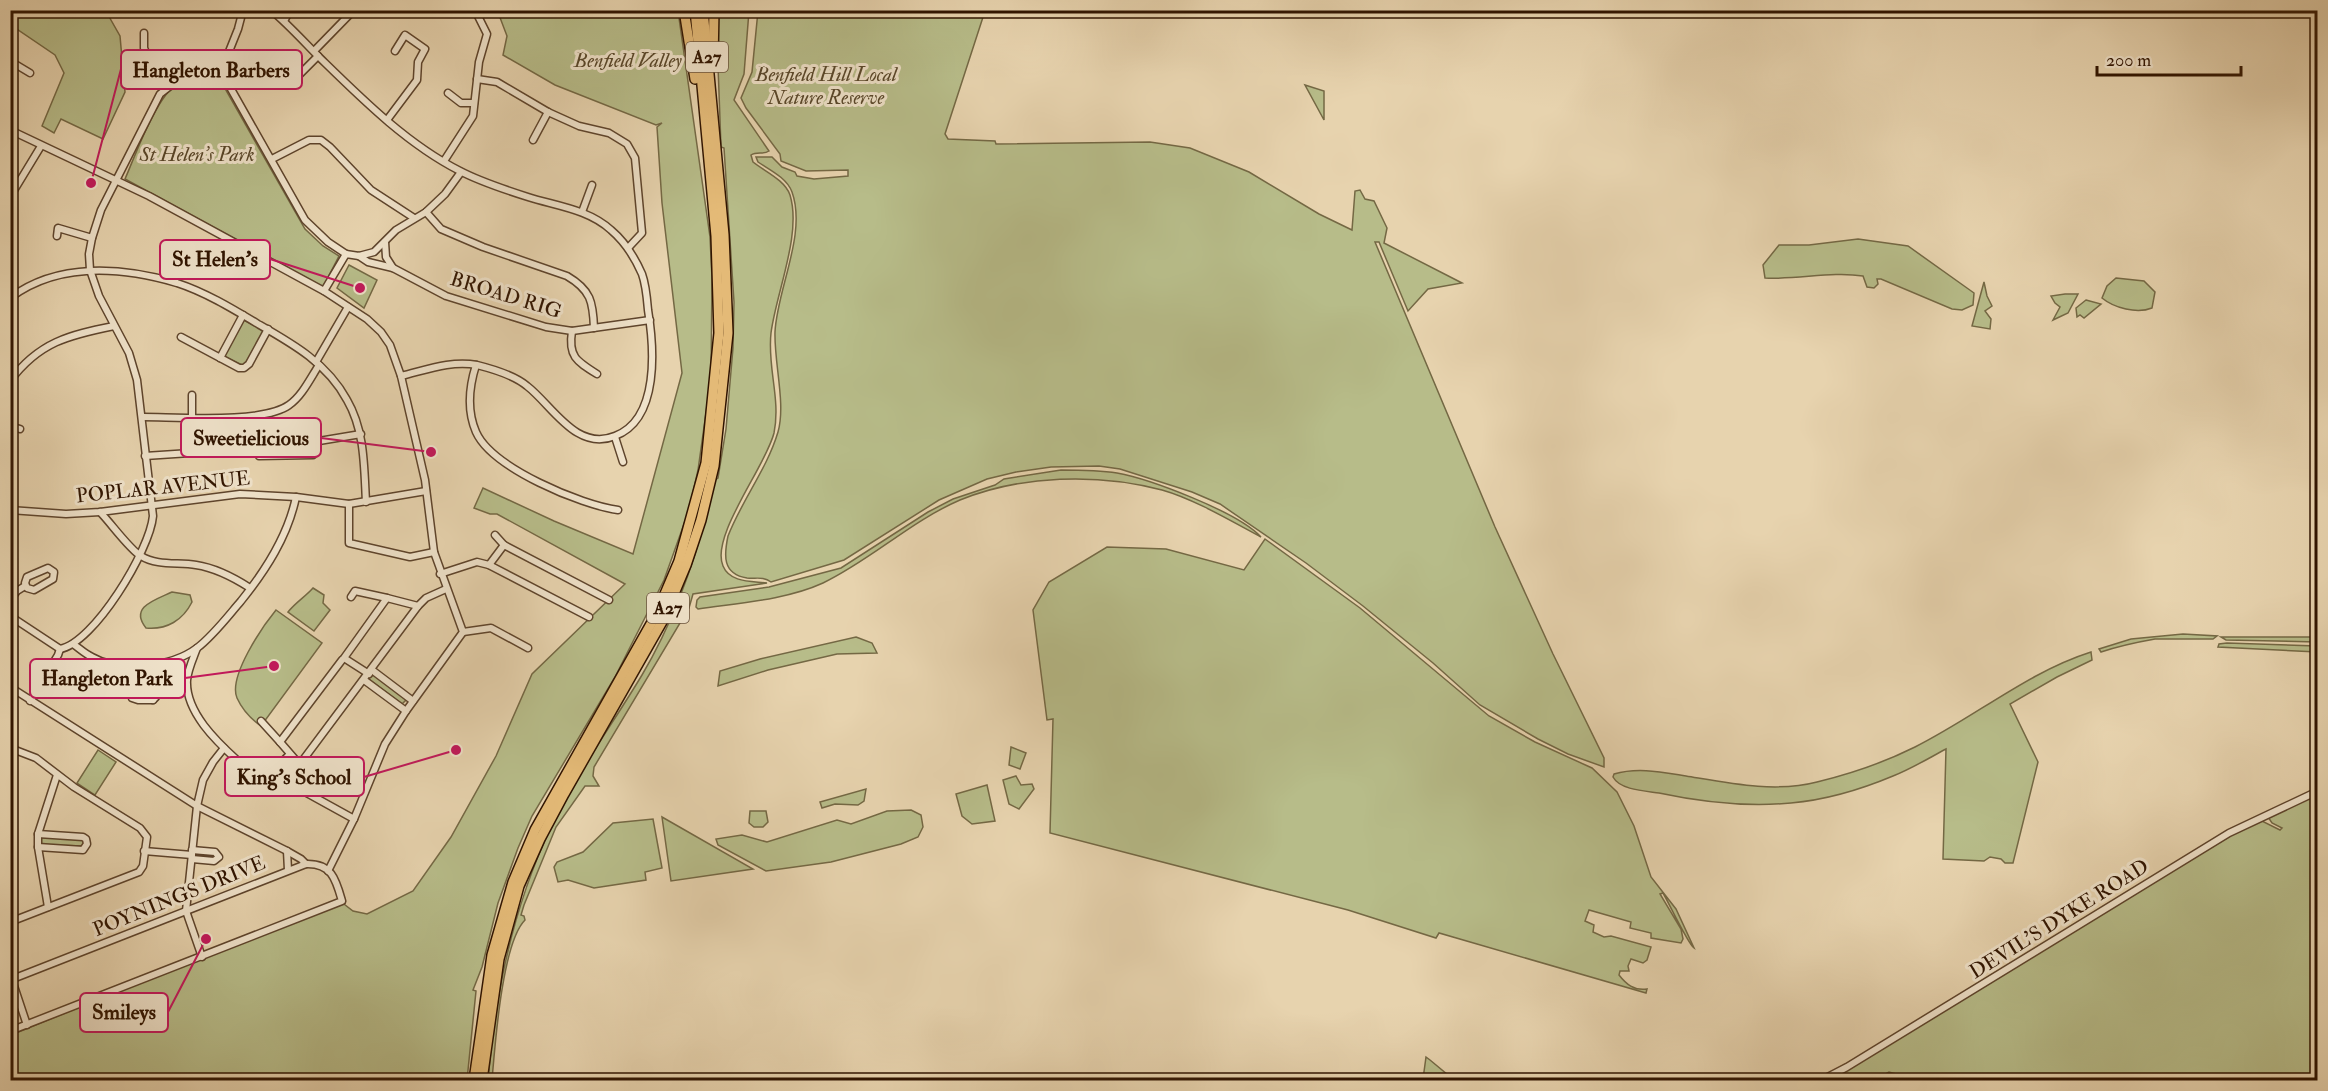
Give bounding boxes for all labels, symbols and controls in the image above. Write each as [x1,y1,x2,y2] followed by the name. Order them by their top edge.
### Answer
[2097,39,2241,77] scale bar
[686,42,728,72] road number: A27
[573,48,682,73] park label: Benfield Valley
[2106,49,2151,72] text: 200 m
[121,50,302,89] callout: Hangleton Barbers
[132,57,290,84] text: Hangleton Barbers
[754,62,899,110] park label: Benfield Hill Local Nature Reserve
[139,142,254,167] park label: St Helen's Park
[160,240,270,279] callout: St Helen's
[172,246,258,273] text: St Helen's
[447,266,565,324] street label: BROAD RIG
[181,418,321,457] callout: Sweetielicious
[193,425,309,452] text: Sweetielicious
[75,465,251,509] street label: POPLAR AVENUE
[647,593,689,623] road number: A27
[30,659,185,698] callout: Hangleton Park
[41,665,174,692] text: Hangleton Park
[225,757,364,796] callout: King's School
[236,764,352,791] text: King's School
[89,850,269,942] street label: POYNINGS DRIVE
[1965,854,2153,984] street label: DEVIL'S DYKE ROAD
[80,993,168,1032] callout: Smileys
[92,999,156,1026] text: Smileys

